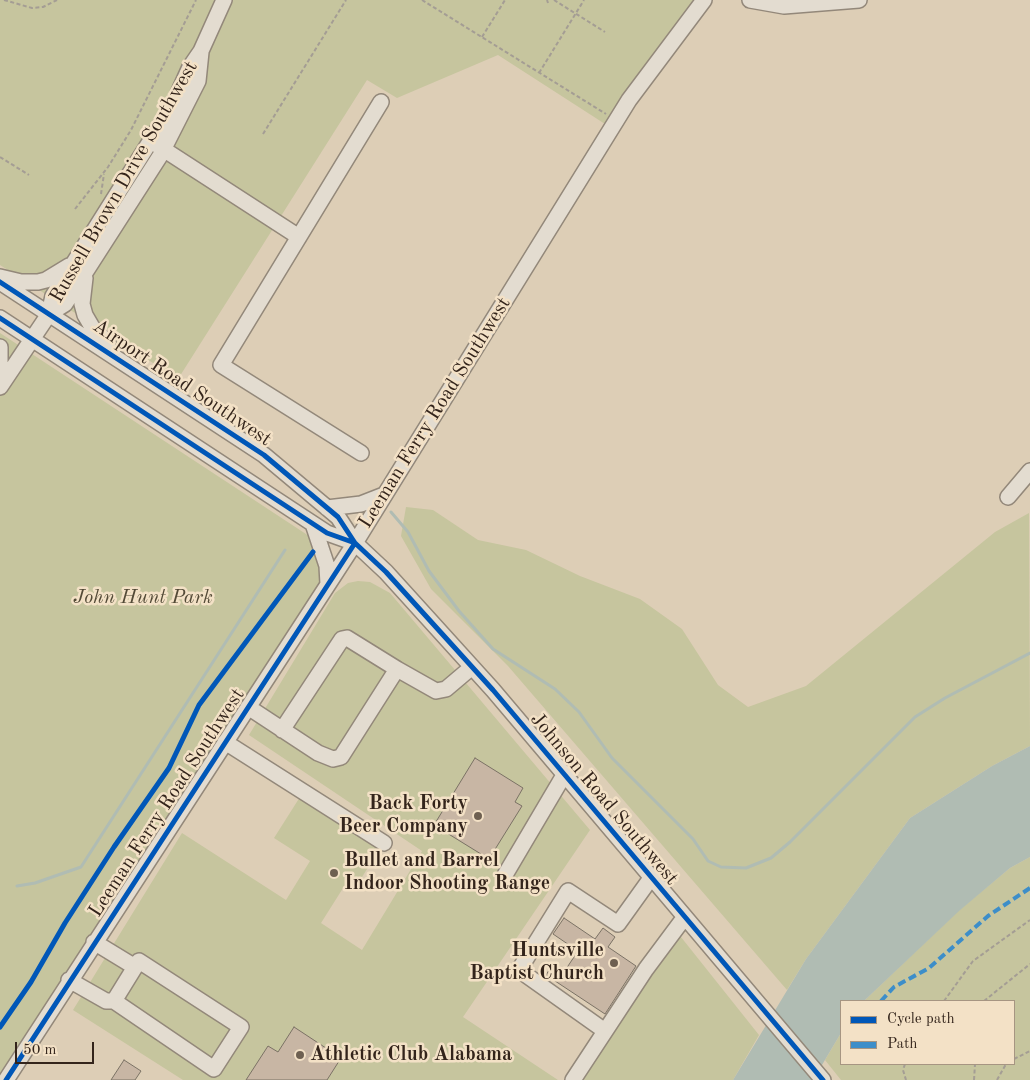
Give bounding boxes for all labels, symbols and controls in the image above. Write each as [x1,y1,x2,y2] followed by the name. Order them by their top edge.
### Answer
[45,57,203,307] street label: Russell Brown Drive Southwest
[354,293,516,533] street label: Leeman Ferry Road Southwest
[88,314,276,452] street label: Airport Road Southwest
[73,586,213,610] park label: John Hunt Park
[84,684,250,922] street label: Leeman Ferry Road Southwest
[525,708,683,890] street label: Johnson Road Southwest
[339,792,468,839] place label: Back Forty Beer Company
[472,810,484,822] marker: Back Forty Beer Company
[344,849,550,896] place label: Bullet and Barrel Indoor Shooting Range
[328,867,340,879] marker: Bullet and Barrel Indoor Shooting Range
[469,939,604,986] place label: Huntsville Baptist Church
[608,957,620,969] marker: Huntsville Baptist Church
[840,1000,1015,1065] legend
[887,1012,955,1027] text: Cycle path
[18,1032,96,1064] scale bar
[887,1037,917,1052] text: Path
[23,1043,57,1058] text: 50 m
[310,1043,512,1067] place label: Athletic Club Alabama
[294,1049,306,1061] marker: Athletic Club Alabama

